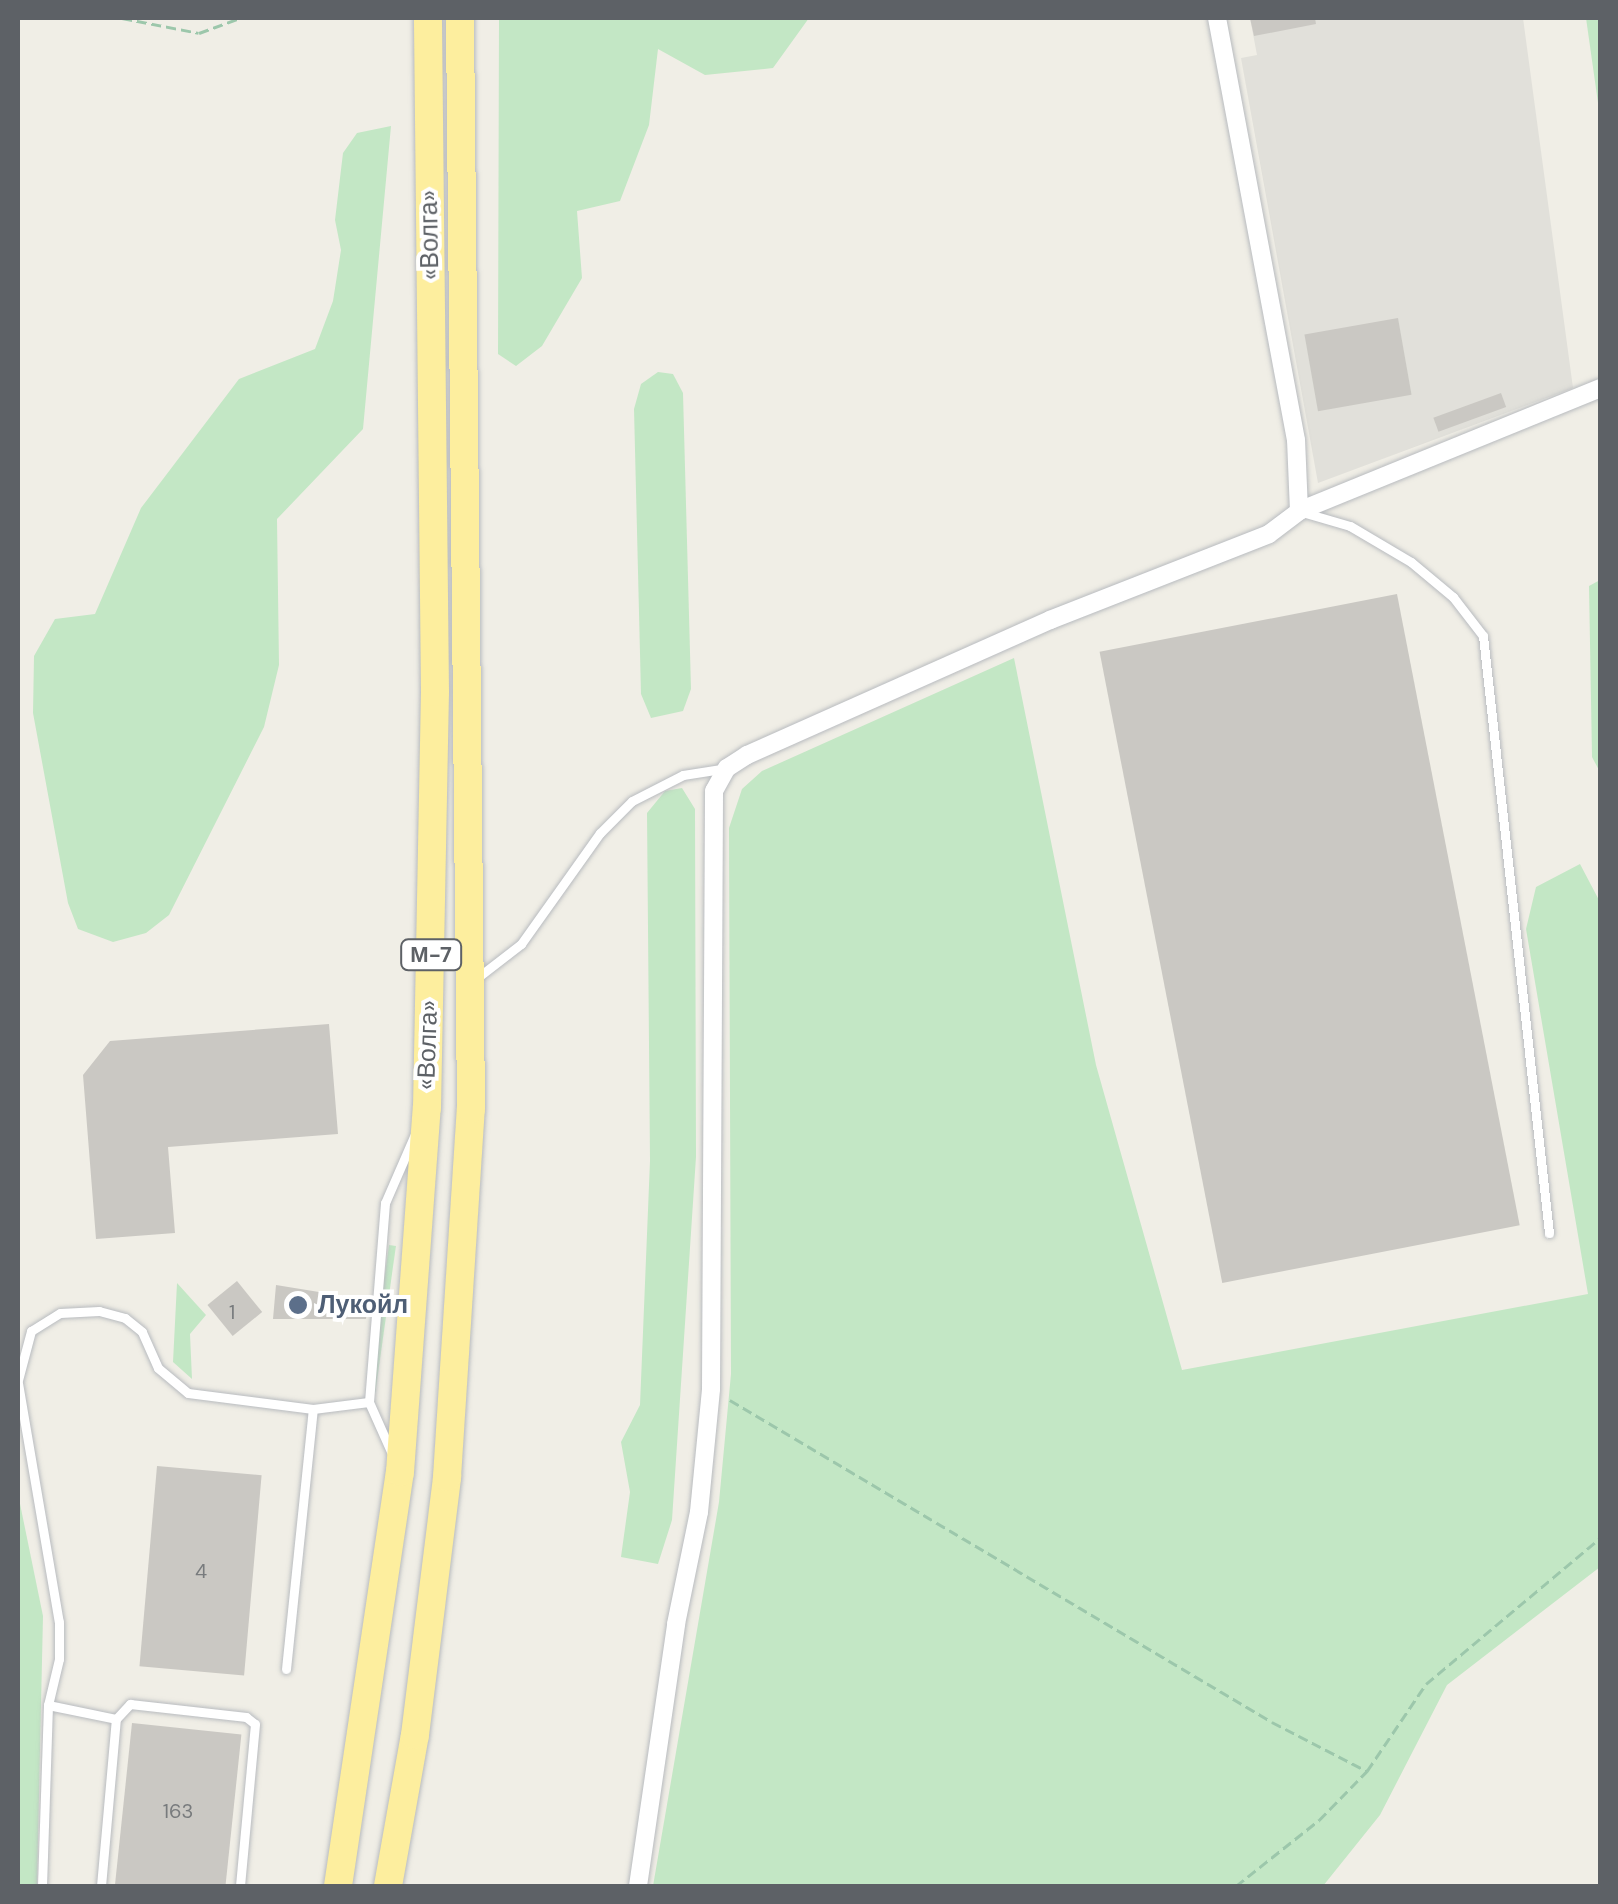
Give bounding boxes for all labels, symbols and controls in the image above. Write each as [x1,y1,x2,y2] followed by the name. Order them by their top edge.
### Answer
[414,190,446,280] street label: «Волга»
[398,938,464,972] road number: М-7
[411,1000,445,1090] street label: «Волга»
[318,1290,408,1320] place label: Лукойл
[287,1294,309,1316] marker: Лукойл
[229,1300,235,1324] house number: 1
[195,1559,207,1583] house number: 4
[163,1799,193,1823] house number: 163

